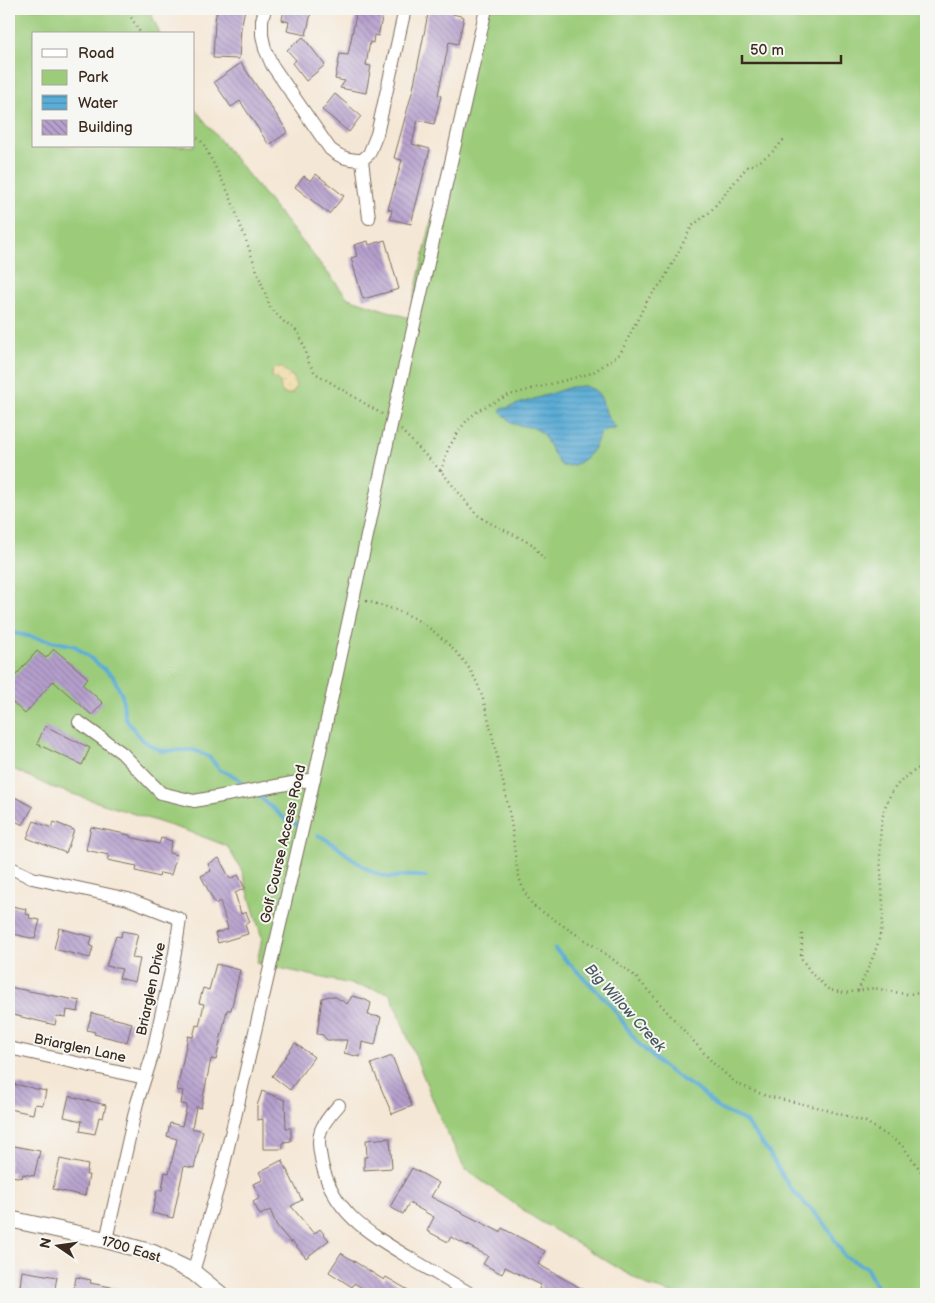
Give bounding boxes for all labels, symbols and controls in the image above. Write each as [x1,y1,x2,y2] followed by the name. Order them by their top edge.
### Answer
[32,32,195,148] legend
[742,32,841,64] scale bar
[750,41,784,60] text: 50 m
[78,44,114,63] text: Road
[78,68,109,87] text: Park
[78,94,118,113] text: Water
[78,118,133,137] text: Building
[256,763,310,925] street label: Golf Course Access Road
[133,941,169,1037] street label: Briarglen Drive
[580,960,670,1057] water label: Big Willow Creek
[33,1030,127,1066] street label: Briarglen Lane
[32,1220,82,1270] north arrow
[99,1232,163,1266] street label: 1700 East
[36,1236,55,1250] text: N

